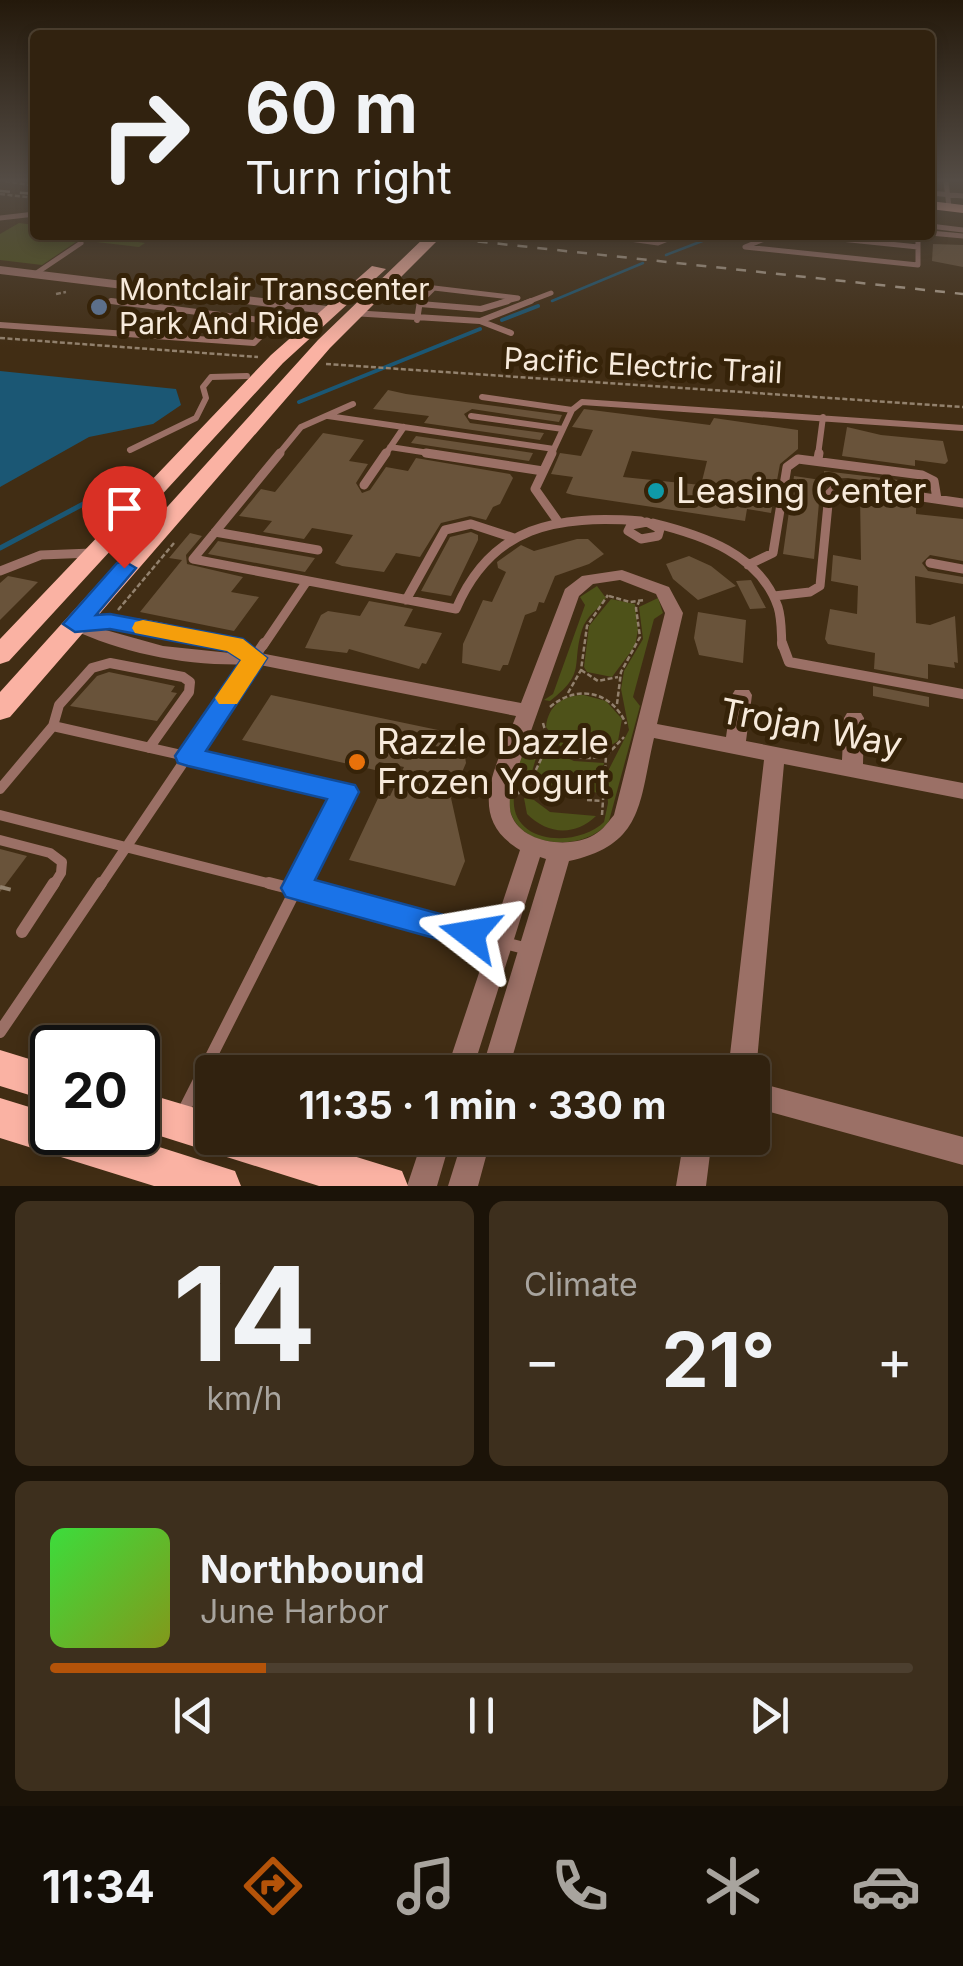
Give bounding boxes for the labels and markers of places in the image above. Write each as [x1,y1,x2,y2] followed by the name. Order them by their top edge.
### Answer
[119,271,430,341] place label: Montclair Transcenter Park And Ride
[88,296,110,318] marker: Montclair Transcenter Park And Ride
[82,466,167,569] pin
[676,469,926,511] place label: Leasing Center
[645,480,667,502] marker: Leasing Center
[377,720,609,802] place label: Razzle Dazzle Frozen Yogurt
[346,751,368,773] marker: Razzle Dazzle Frozen Yogurt

